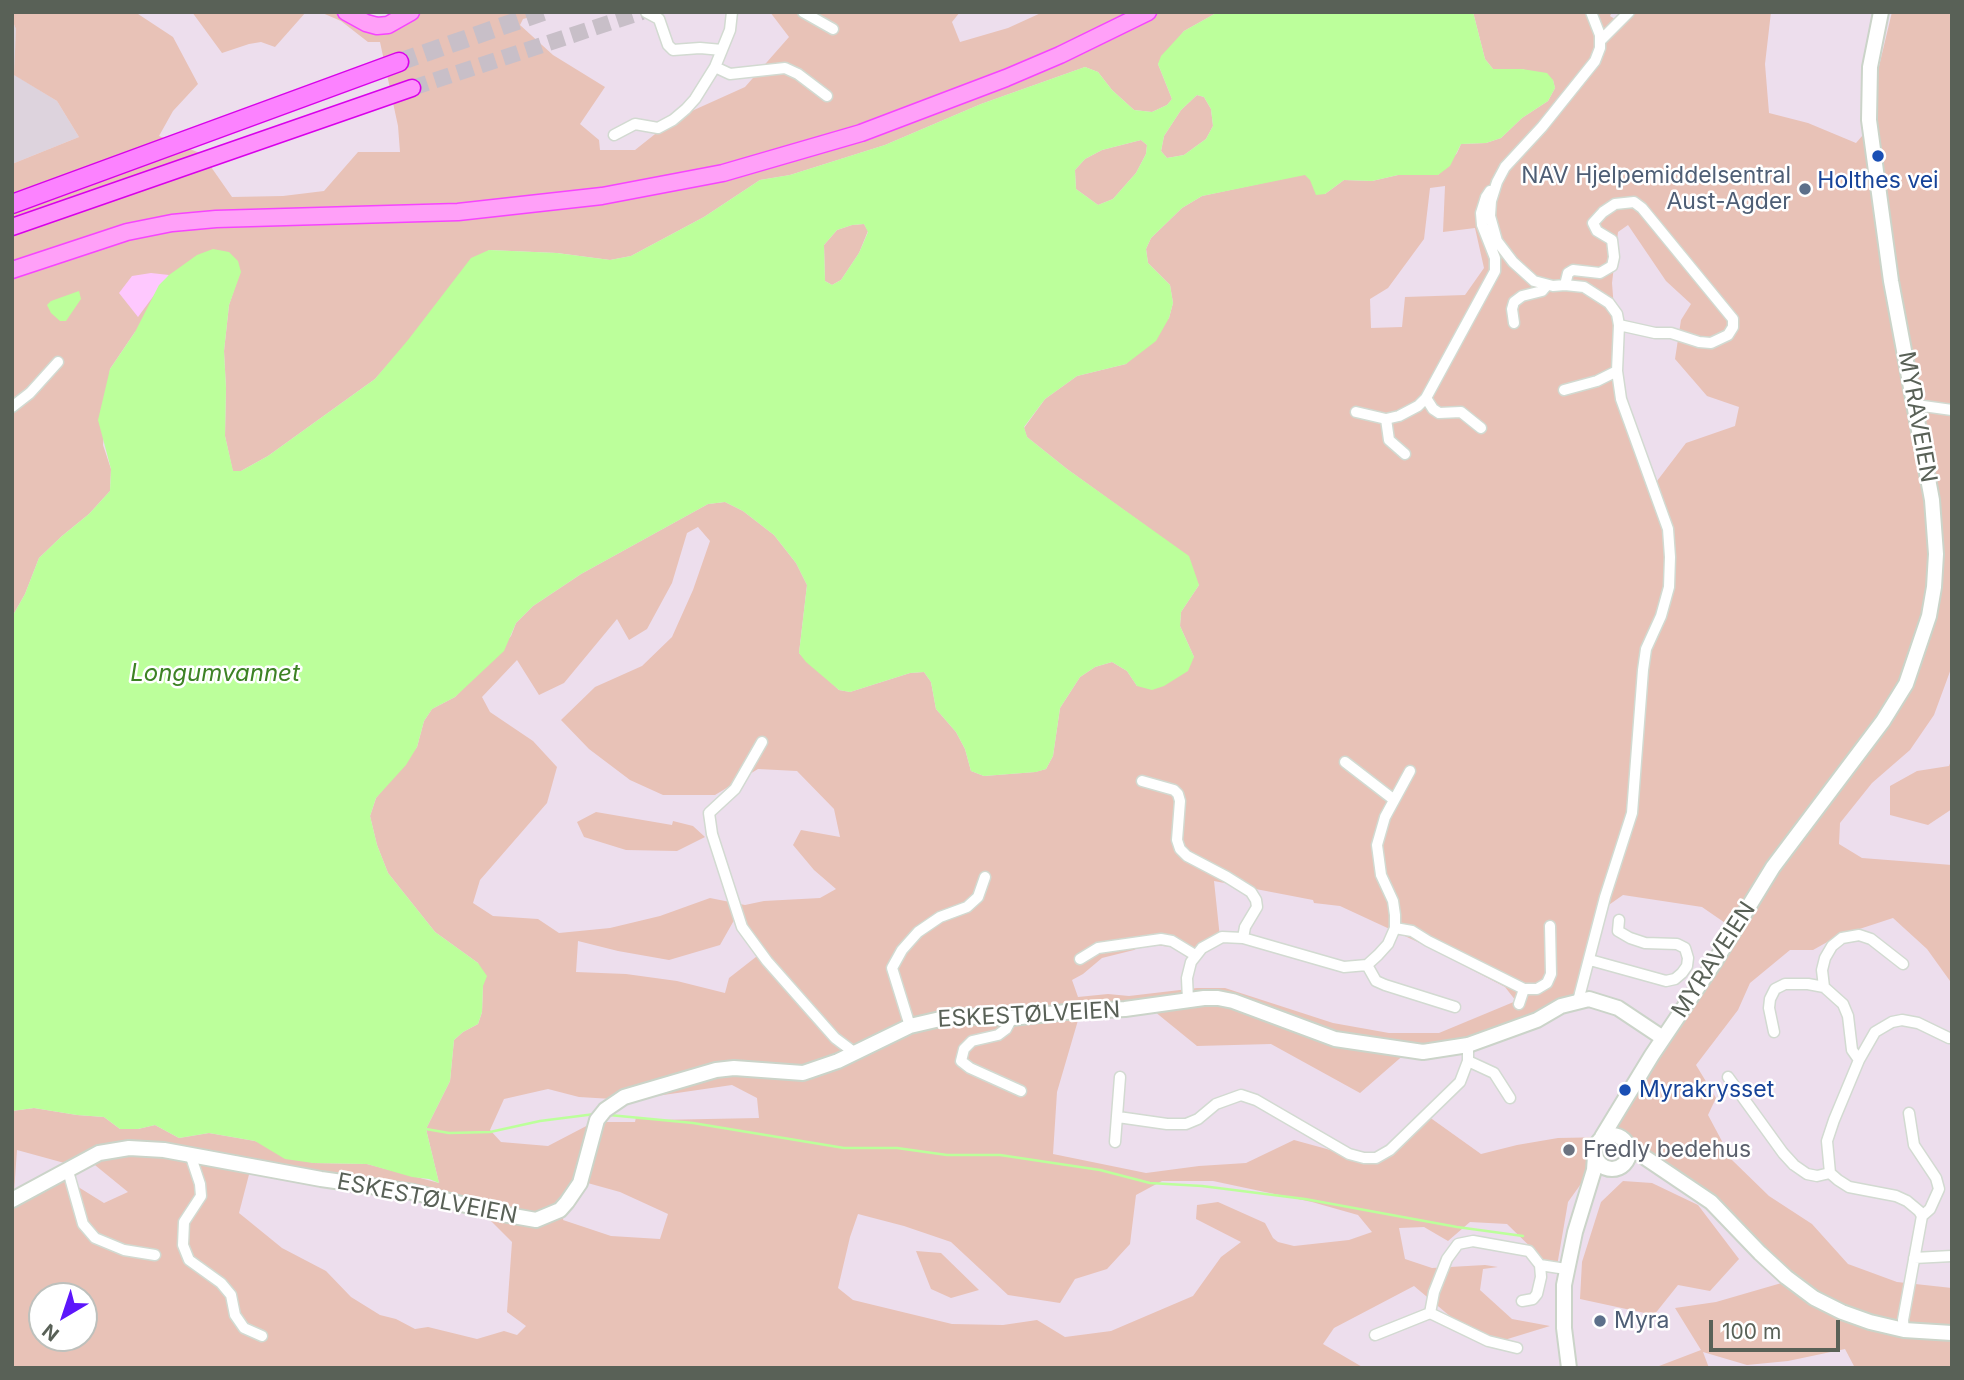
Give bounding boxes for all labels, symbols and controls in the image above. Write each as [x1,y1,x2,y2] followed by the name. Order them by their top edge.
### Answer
[1870,148,1886,164] marker: Holthes vei
[1521,162,1791,216] place label: NAV Hjelpemiddelsentral Aust-Agder
[1817,167,1939,195] place label: Holthes vei
[1797,181,1813,197] marker: NAV Hjelpemiddelsentral Aust-Agder
[1892,349,1942,485] street label: MYRAVEIEN
[130,660,300,688] water label: Longumvannet
[1666,897,1762,1023] street label: MYRAVEIEN
[937,996,1121,1034] street label: ESKESTØLVEIEN
[1639,1076,1774,1104] place label: Myrakrysset
[1617,1082,1633,1098] marker: Myrakrysset
[1583,1136,1751,1164] place label: Fredly bedehus
[1561,1142,1577,1158] marker: Fredly bedehus
[335,1168,519,1230] street label: ESKESTØLVEIEN
[28,1282,98,1352] north arrow
[1712,1306,1843,1350] scale bar
[1614,1307,1669,1335] place label: Myra
[1592,1313,1608,1329] marker: Myra
[38,1319,64,1346] text: N
[1722,1319,1781,1344] text: 100 m

